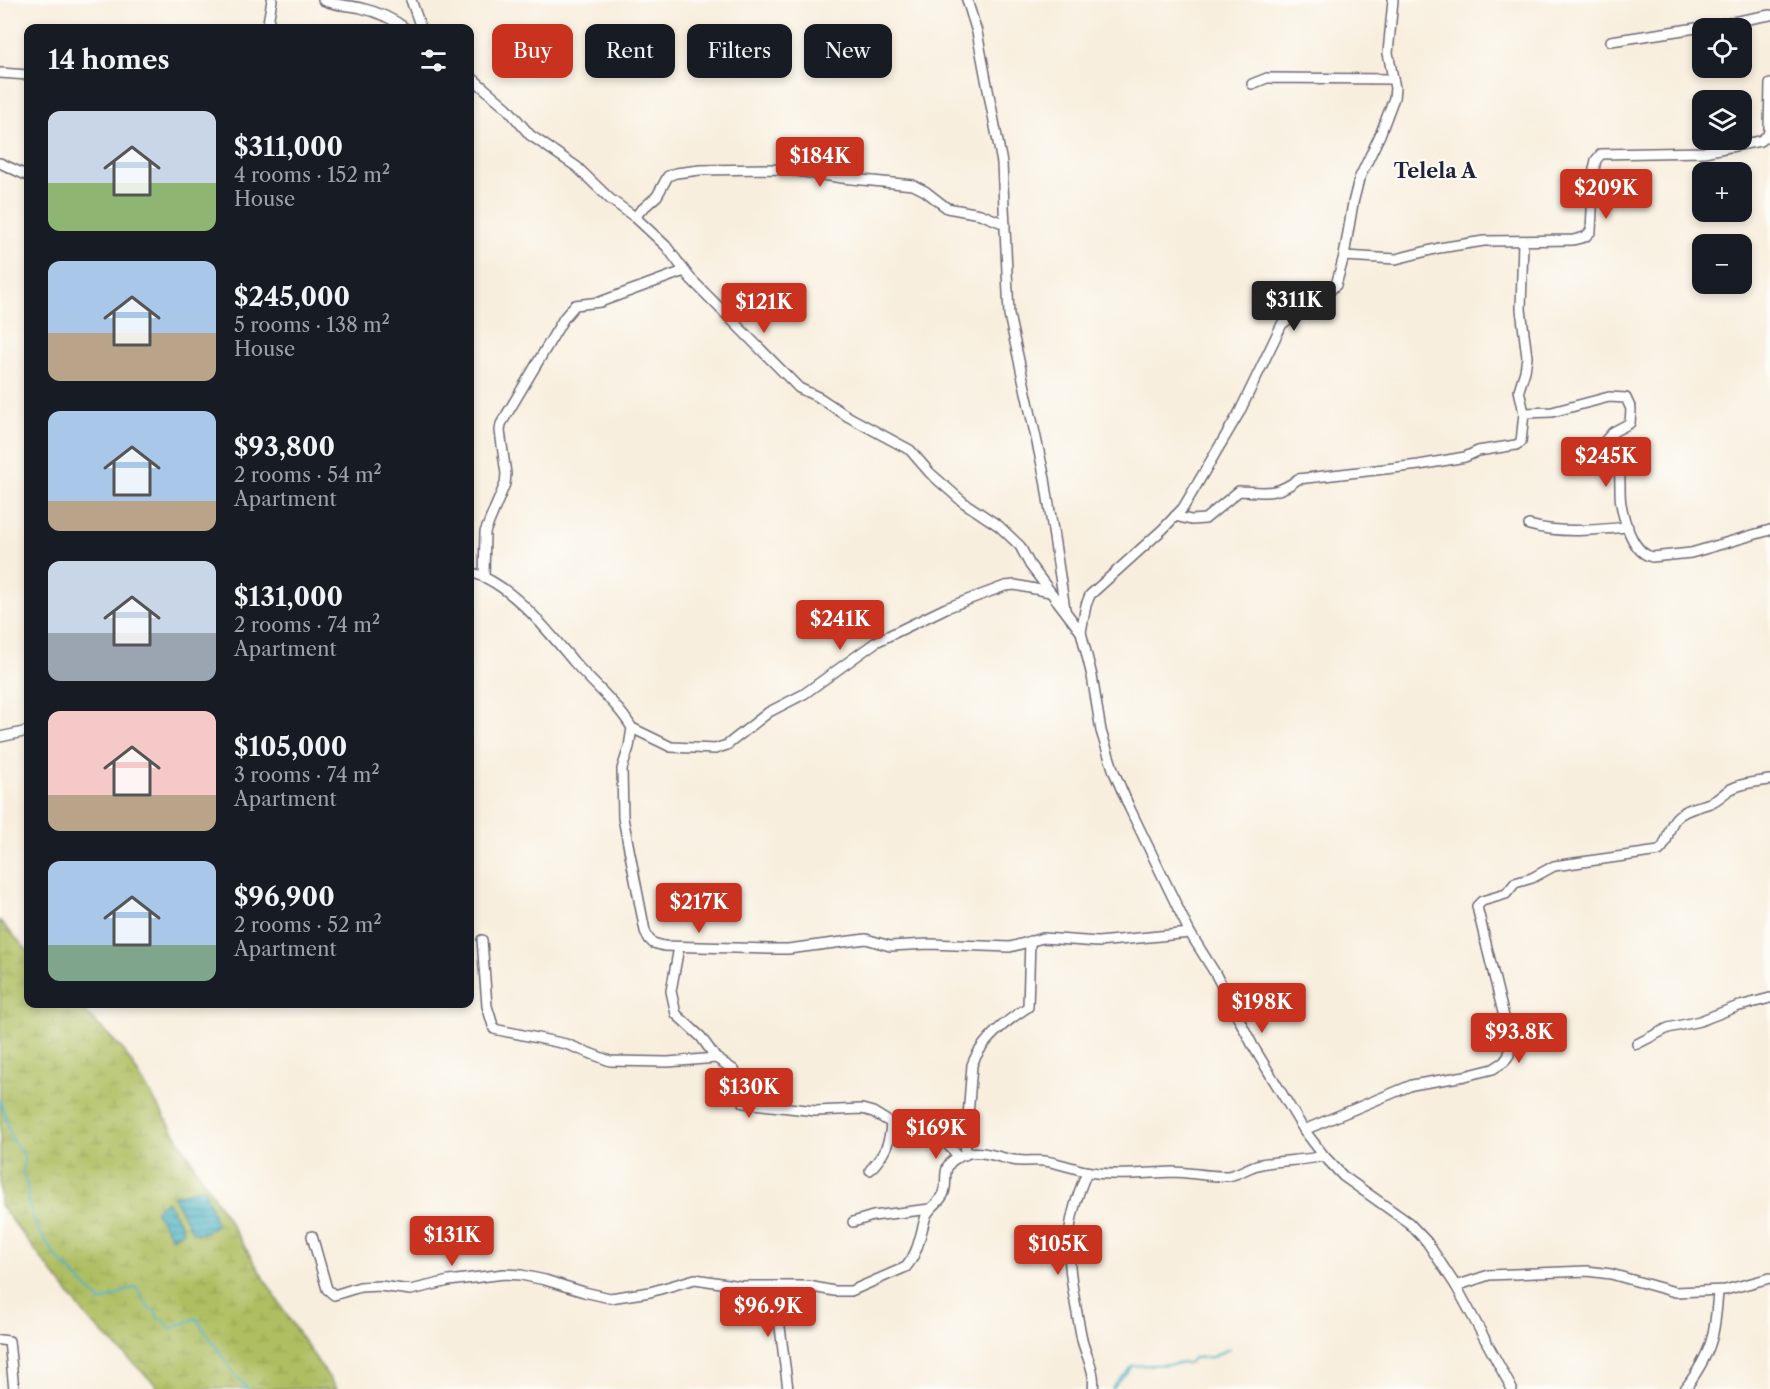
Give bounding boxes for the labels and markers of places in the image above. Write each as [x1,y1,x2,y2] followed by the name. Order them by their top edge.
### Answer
[778,137,862,188] pin: $184K
[1564,169,1648,220] pin: $209K
[1252,281,1336,332] pin: $311K
[722,283,806,334] pin: $121K
[1564,437,1648,488] pin: $245K
[798,600,882,651] pin: $241K
[657,883,741,934] pin: $217K
[1220,983,1304,1034] pin: $198K
[1470,1013,1568,1064] pin: $93.8K
[707,1068,791,1119] pin: $130K
[894,1109,978,1160] pin: $169K
[410,1216,494,1267] pin: $131K
[1016,1225,1100,1276] pin: $105K
[719,1287,817,1338] pin: $96.9K

